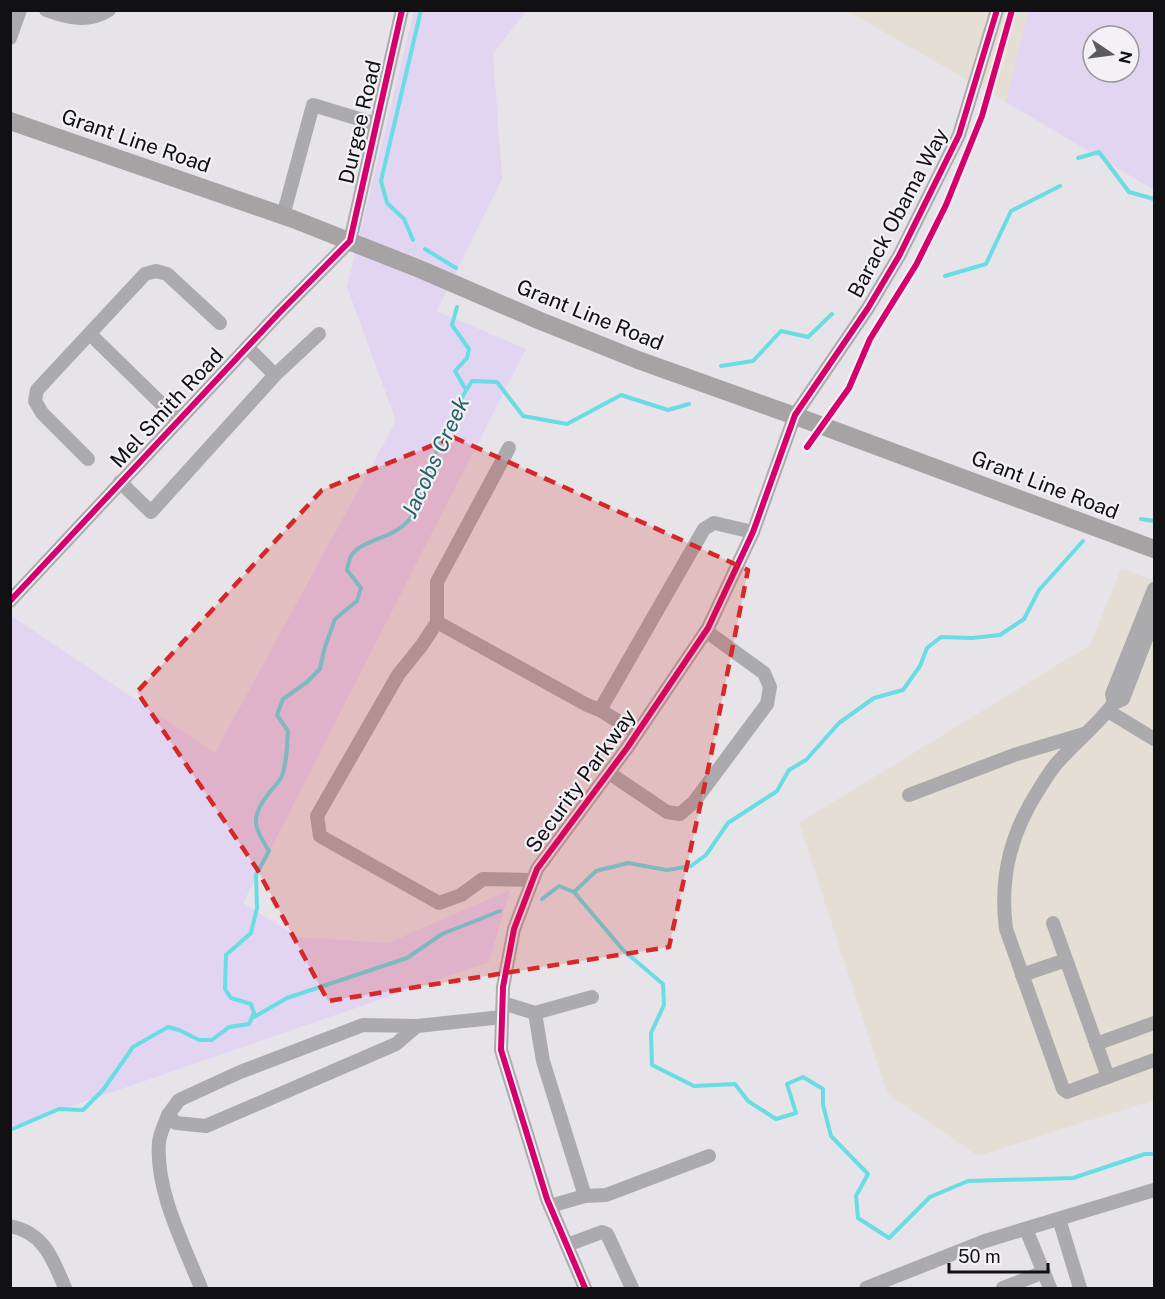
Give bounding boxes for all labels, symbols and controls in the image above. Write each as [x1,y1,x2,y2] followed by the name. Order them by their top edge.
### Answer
[1081,24,1141,84] north arrow
[1114,49,1136,65] text: N
[333,58,386,186] street label: Durgee Road
[58,103,214,178] street label: Grant Line Road
[842,124,953,302] street label: Barack Obama Way
[513,274,667,355] street label: Grant Line Road
[105,343,228,473] street label: Mel Smith Road
[396,392,474,522] water label: Jacobs Creek
[968,445,1122,524] street label: Grant Line Road
[520,704,641,857] street label: Security Parkway
[949,1236,1048,1274] scale bar
[958,1246,1001,1267] text: 50 m

